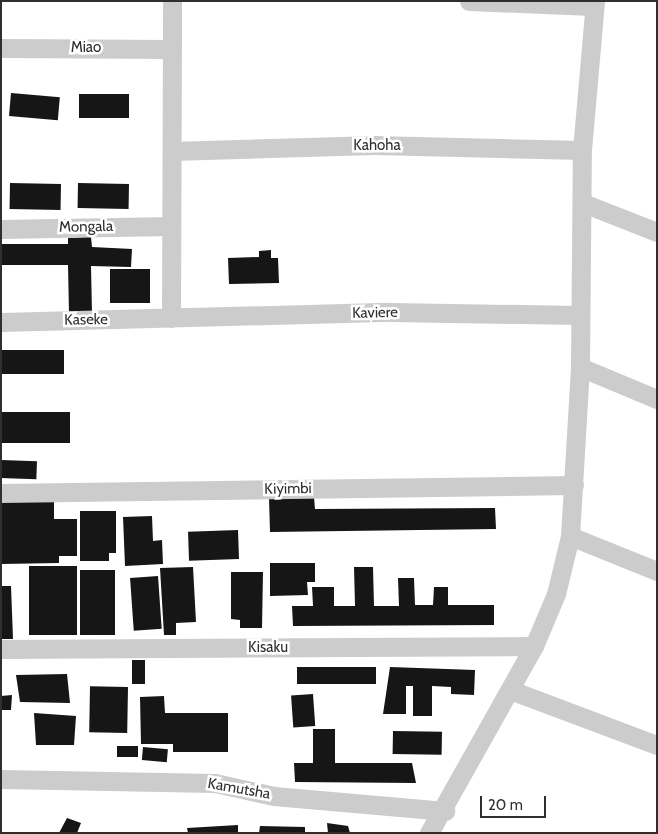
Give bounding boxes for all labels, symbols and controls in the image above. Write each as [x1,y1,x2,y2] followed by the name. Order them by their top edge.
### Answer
[71,39,101,57] street label: Miao
[353,137,401,155] street label: Kahoha
[59,218,113,236] street label: Mongala
[352,304,398,322] street label: Kaviere
[64,311,108,329] street label: Kaseke
[264,480,312,498] street label: Kiyimbi
[248,639,288,657] street label: Kisaku
[206,775,272,803] street label: Kamutsha
[483,786,549,818] scale bar
[488,796,523,814] text: 20 m

